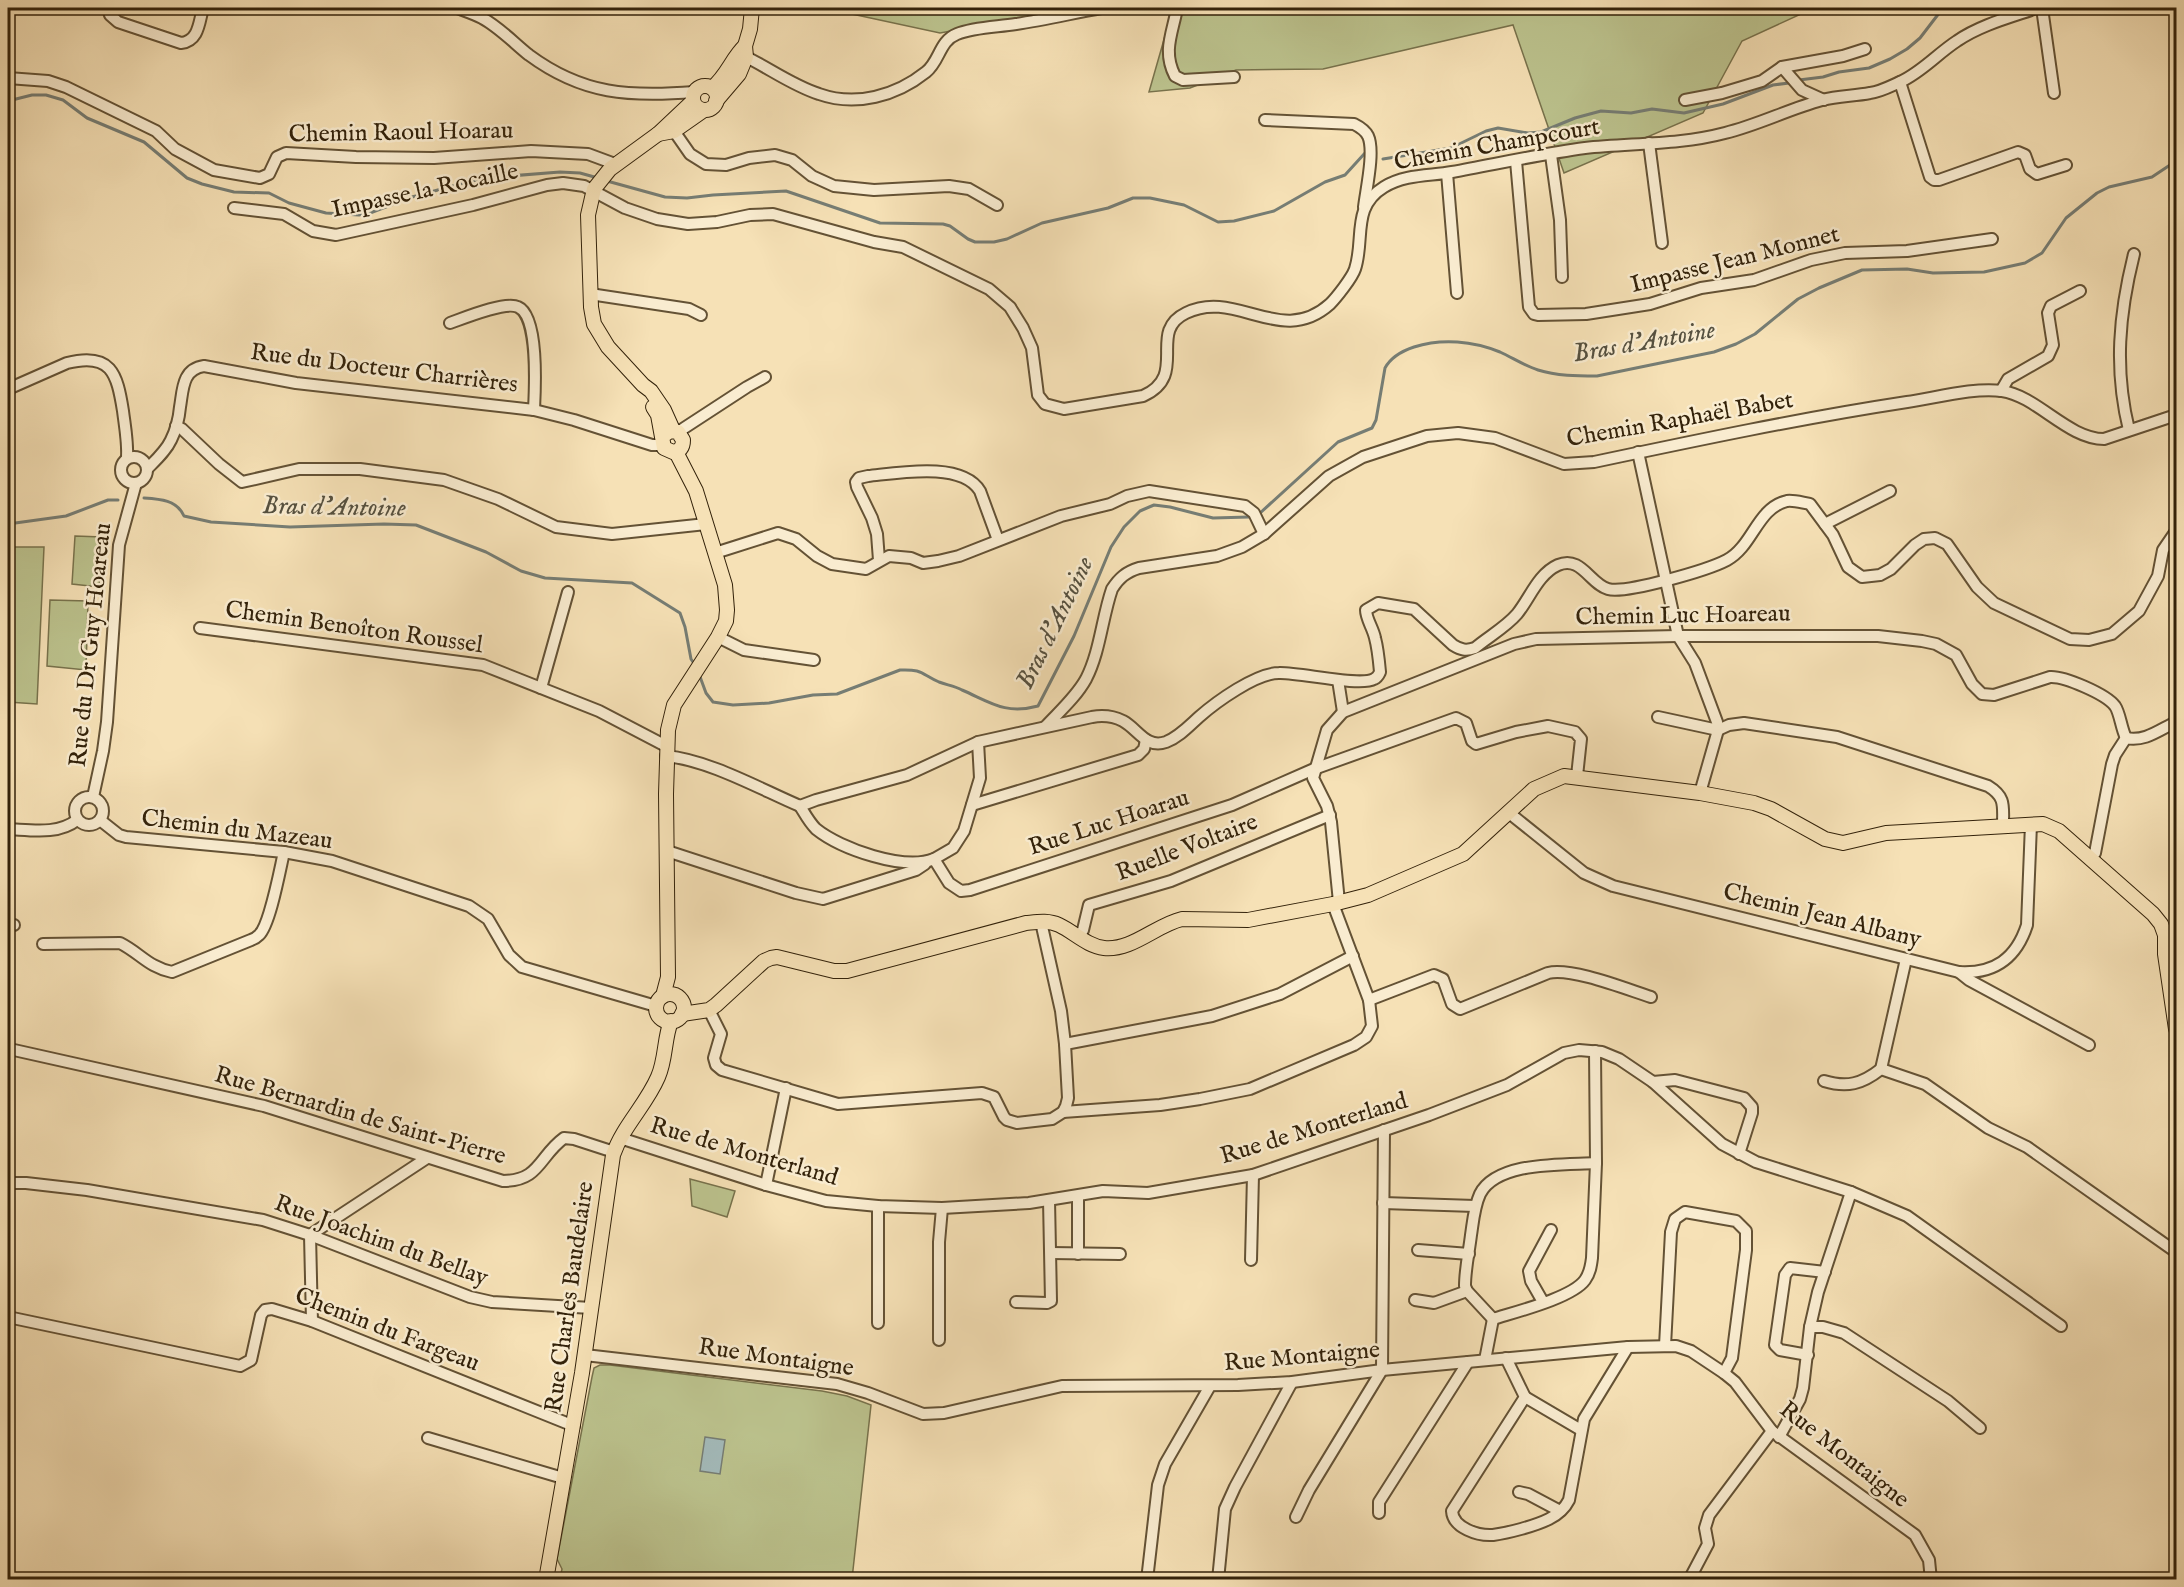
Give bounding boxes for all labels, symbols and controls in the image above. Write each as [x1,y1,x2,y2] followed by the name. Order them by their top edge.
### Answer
[1392,112,1602,178] street label: Chemin Champcourt
[288,116,514,150] street label: Chemin Raoul Hoarau
[329,156,521,226] street label: Impasse la Rocaille
[1627,219,1843,301] street label: Impasse Jean Monnet
[1570,313,1718,371] water label: Bras d'Antoine
[249,337,519,401] street label: Rue du Docteur Charrières
[1564,385,1796,455] street label: Chemin Raphaël Babet
[262,489,406,525] water label: Bras d'Antoine
[63,521,119,769] street label: Rue du Dr Guy Hoareau
[1009,551,1101,695] water label: Bras d'Antoine
[223,595,485,661] street label: Chemin Benoîton Roussel
[1575,599,1791,633] street label: Chemin Luc Hoareau
[1025,782,1193,864] street label: Rue Luc Hoarau
[140,803,334,857] street label: Chemin du Mazeau
[1112,807,1262,889] street label: Ruelle Voltaire
[1720,876,1924,956] street label: Chemin Jean Albany
[211,1059,509,1173] street label: Rue Bernardin de Saint-Pierre
[1217,1086,1412,1172] street label: Rue de Monterland
[646,1110,842,1194] street label: Rue de Monterland
[538,1180,602,1414] street label: Rue Charles Baudelaire
[270,1188,492,1294] street label: Rue Joachim du Bellay
[290,1281,484,1379] street label: Chemin du Fargeau
[696,1332,856,1384] street label: Rue Montaigne
[1223,1335,1381,1379] street label: Rue Montaigne
[1773,1395,1915,1515] street label: Rue Montaigne

